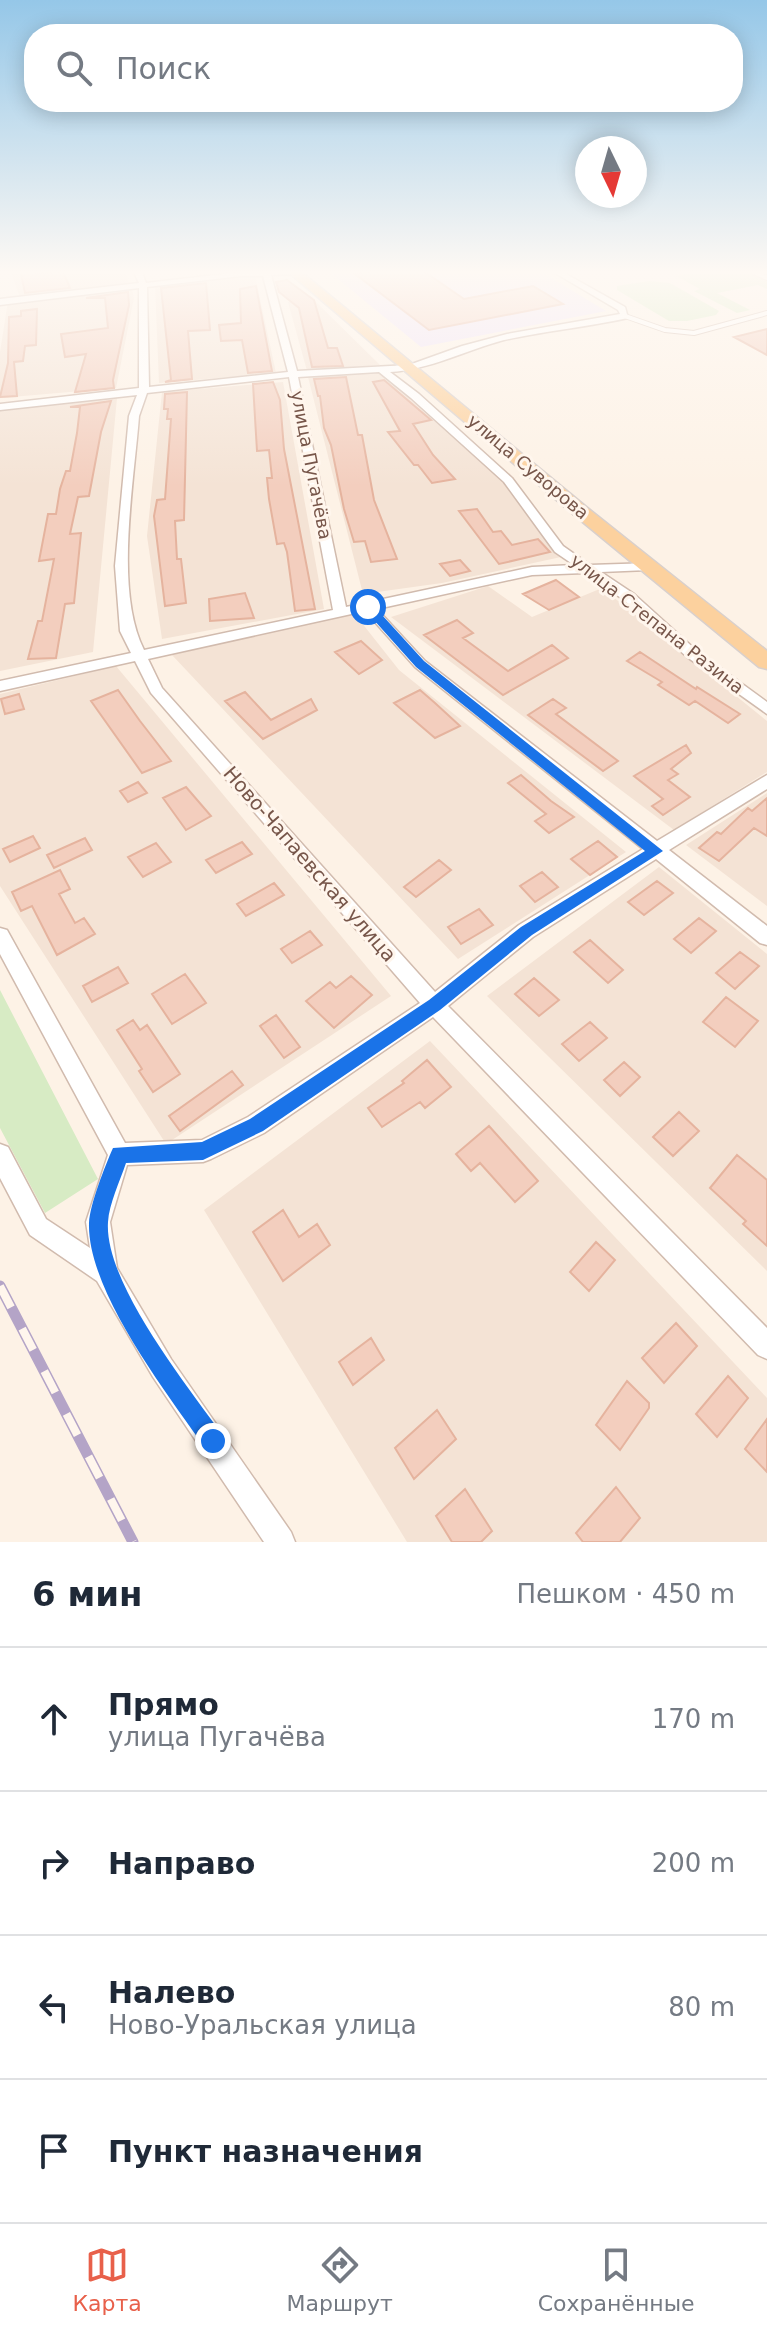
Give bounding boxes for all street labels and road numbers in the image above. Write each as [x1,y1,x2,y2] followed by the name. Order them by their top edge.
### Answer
[287,389,336,541] street label: улица Пугачёва
[463,410,593,523] street label: улица Суворова
[566,549,748,698] street label: улица Степана Разина
[219,761,401,967] street label: Ново-Чапаевская улица

